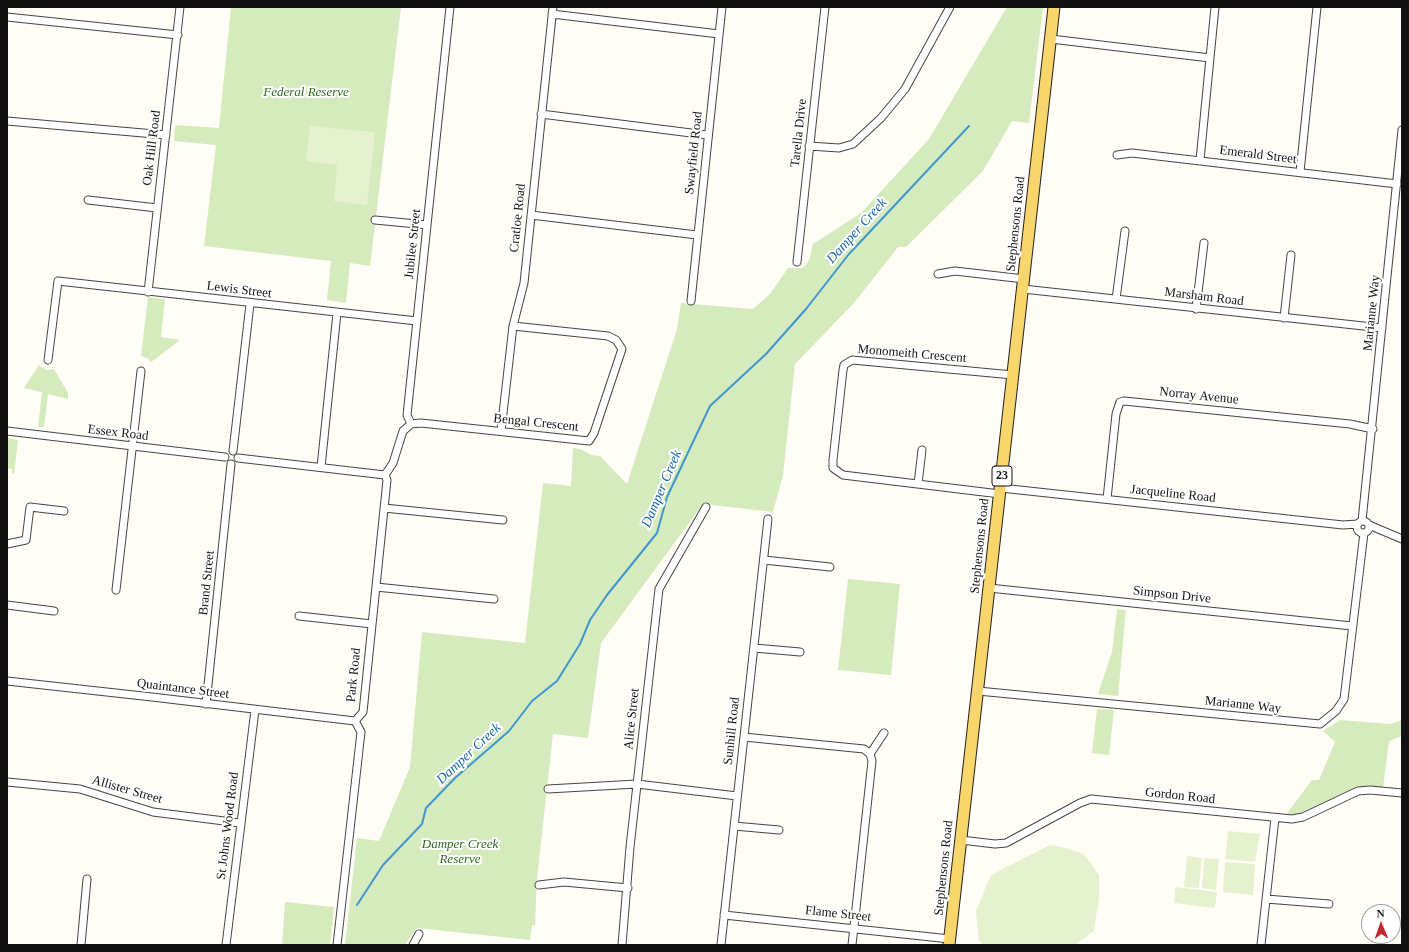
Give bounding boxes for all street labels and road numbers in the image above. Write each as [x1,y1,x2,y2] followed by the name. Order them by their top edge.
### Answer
[788,98,810,168] street label: Tarella Drive
[140,109,164,187] street label: Oak Hill Road
[682,111,706,195] street label: Swayfield Road
[1219,143,1297,167] street label: Emerald Street
[1003,176,1029,272] street label: Stephensons Road
[507,183,529,253] street label: Cratloe Road
[402,208,424,280] street label: Jubilee Street
[1360,274,1384,352] street label: Marianne Way
[206,278,272,302] street label: Lewis Street
[1163,284,1245,310] street label: Marsham Road
[857,341,967,367] street label: Monomeith Crescent
[1159,384,1239,408] street label: Norray Avenue
[493,411,579,435] street label: Bengal Crescent
[87,422,149,444] street label: Essex Road
[992,466,1012,486] road number: 23
[1130,482,1216,506] street label: Jacqueline Road
[967,498,993,594] street label: Stephensons Road
[196,550,218,616] street label: Brand Street
[1132,583,1212,607] street label: Simpson Drive
[343,647,365,703] street label: Park Road
[136,676,230,702] street label: Quaintance Street
[621,687,643,751] street label: Alice Street
[1204,693,1282,717] street label: Marianne Way
[721,696,743,766] street label: Sunhill Road
[214,771,242,881] street label: St Johns Wood Road
[90,773,164,807] street label: Allister Street
[1144,785,1216,807] street label: Gordon Road
[931,820,957,916] street label: Stephensons Road
[804,903,872,925] street label: Flame Street

